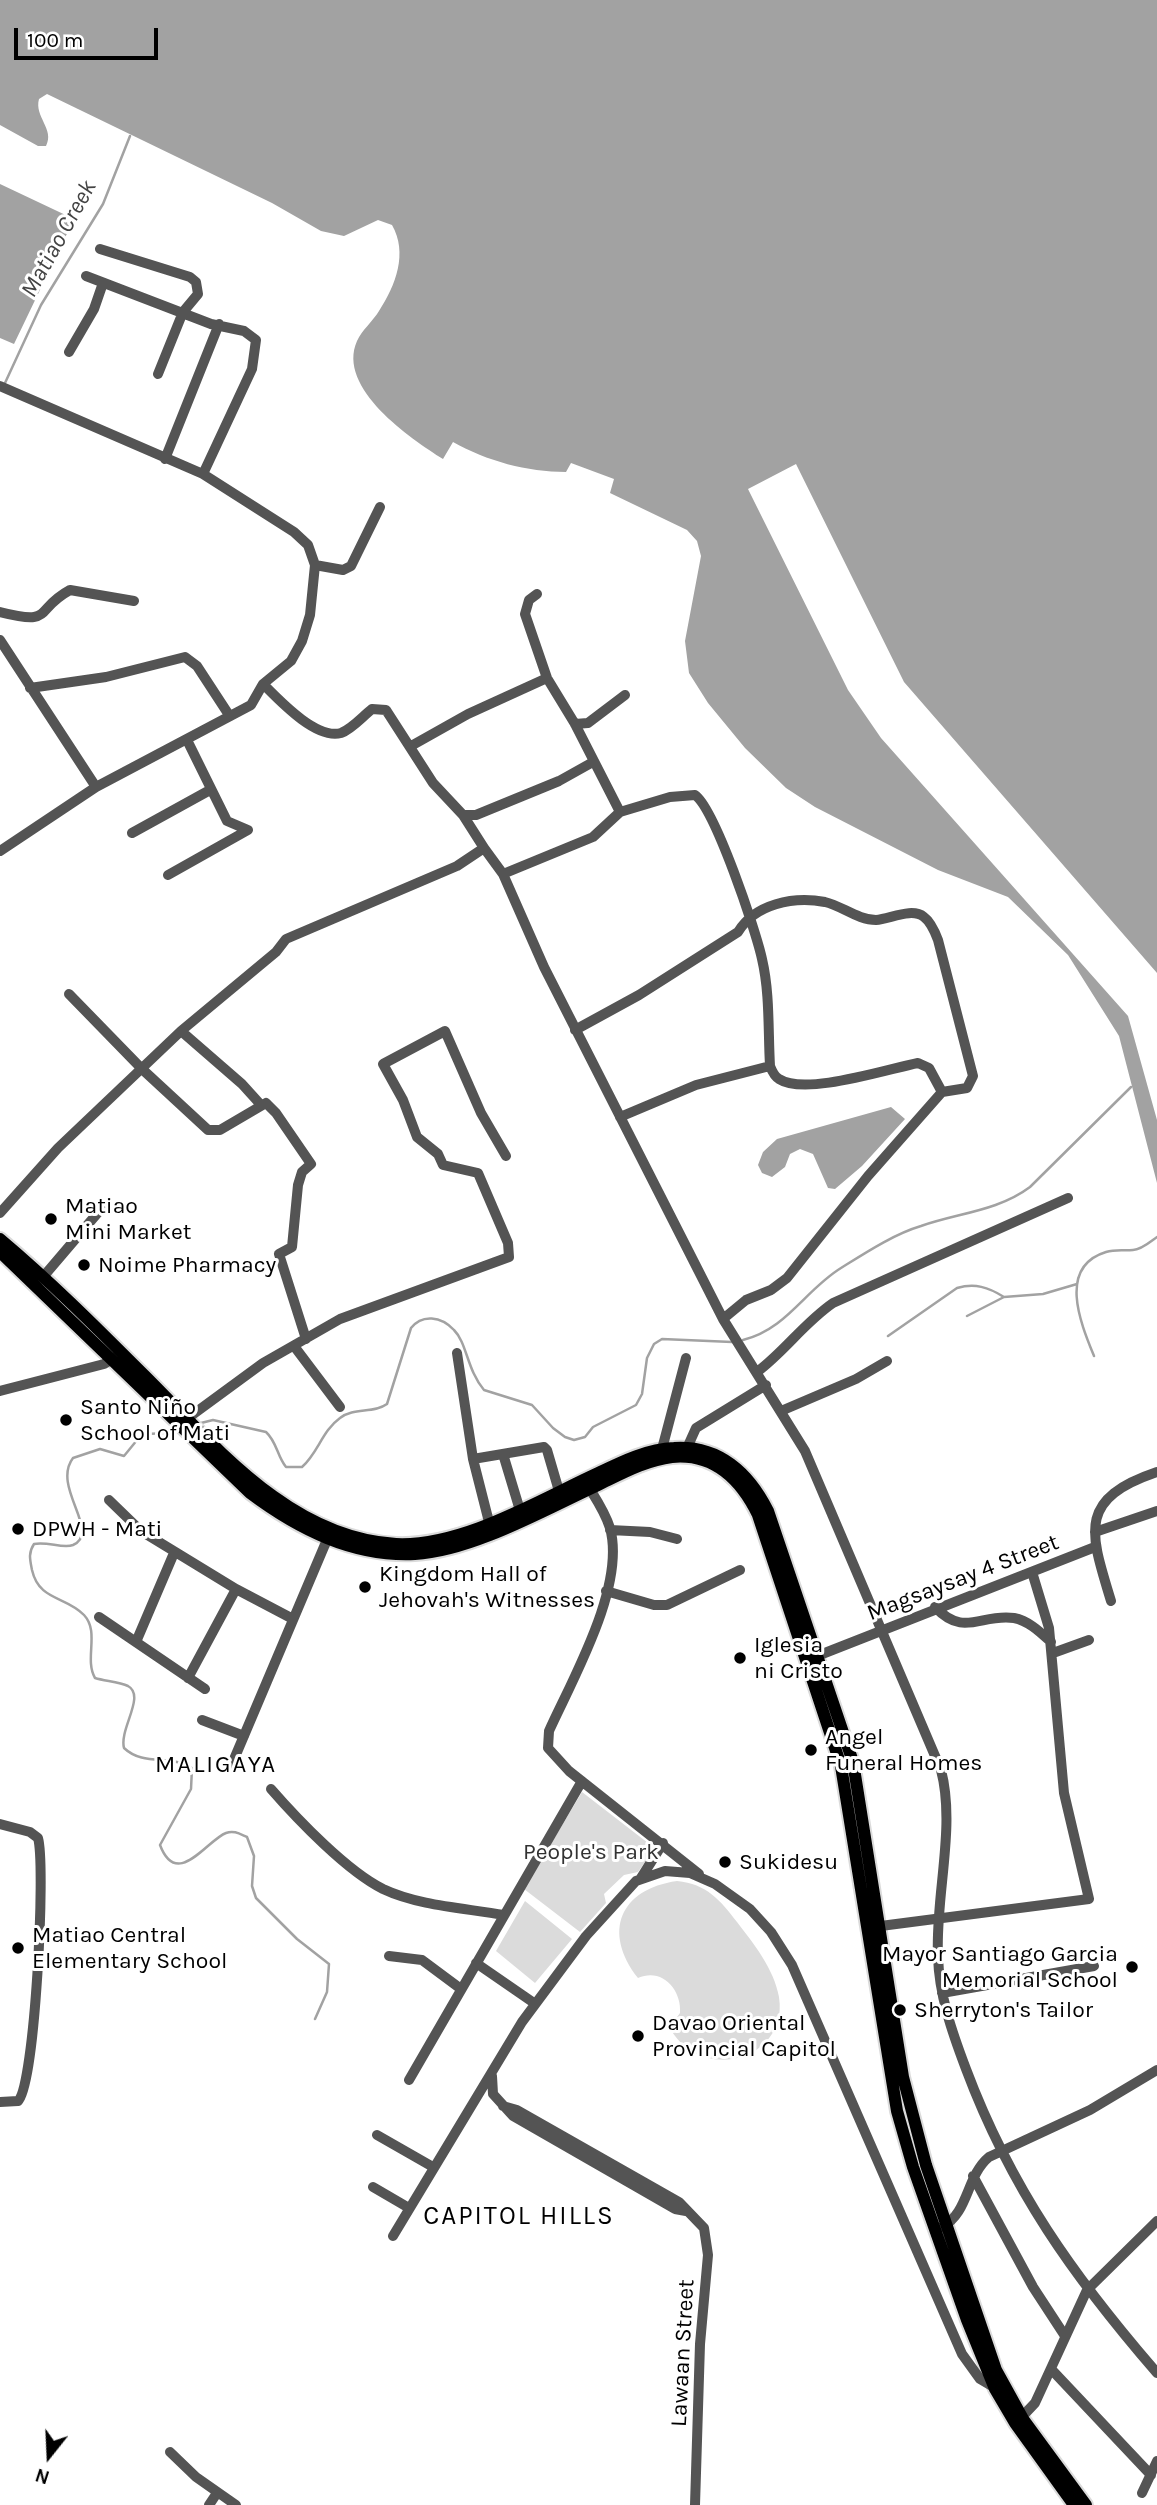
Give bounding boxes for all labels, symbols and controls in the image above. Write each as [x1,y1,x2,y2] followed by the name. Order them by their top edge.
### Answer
[18,14,161,58] scale bar
[27,28,84,52] text: 100 m
[15,175,103,303] water label: Matiao Creek
[65,1192,191,1246] place label: Matiao Mini Market
[43,1211,59,1227] marker: Matiao Mini Market
[98,1251,276,1279] place label: Noime Pharmacy
[76,1257,92,1273] marker: Noime Pharmacy
[80,1393,230,1447] place label: Santo Niño School of Mati
[58,1412,74,1428] marker: Santo Niño School of Mati
[32,1515,162,1543] place label: DPWH - Mati
[10,1521,26,1537] marker: DPWH - Mati
[863,1529,1063,1627] street label: Magsaysay 4 Street
[379,1560,595,1614] place label: Kingdom Hall of Jehovah's Witnesses
[357,1579,373,1595] marker: Kingdom Hall of Jehovah's Witnesses
[754,1631,843,1685] place label: Iglesia ni Cristo
[732,1650,748,1666] marker: Iglesia ni Cristo
[825,1723,982,1777] place label: Angel Funeral Homes
[803,1742,819,1758] marker: Angel Funeral Homes
[156,1751,276,1779] district label: MALIGAYA
[523,1838,659,1866] park label: People's Park
[739,1848,838,1876] place label: Sukidesu
[717,1854,733,1870] marker: Sukidesu
[32,1921,227,1975] place label: Matiao Central Elementary School
[10,1940,26,1956] marker: Matiao Central Elementary School
[882,1940,1118,1994] place label: Mayor Santiago Garcia Memorial School
[1124,1959,1140,1975] marker: Mayor Santiago Garcia Memorial School
[914,1996,1093,2024] place label: Sherryton's Tailor
[892,2002,908,2018] marker: Sherryton's Tailor
[652,2009,836,2063] place label: Davao Oriental Provincial Capitol
[630,2028,646,2044] marker: Davao Oriental Provincial Capitol
[425,2201,613,2233] district label: CAPITOL HILLS
[665,2278,701,2428] street label: Lawaan Street
[14,2421,84,2491] north arrow
[33,2463,52,2489] text: N

